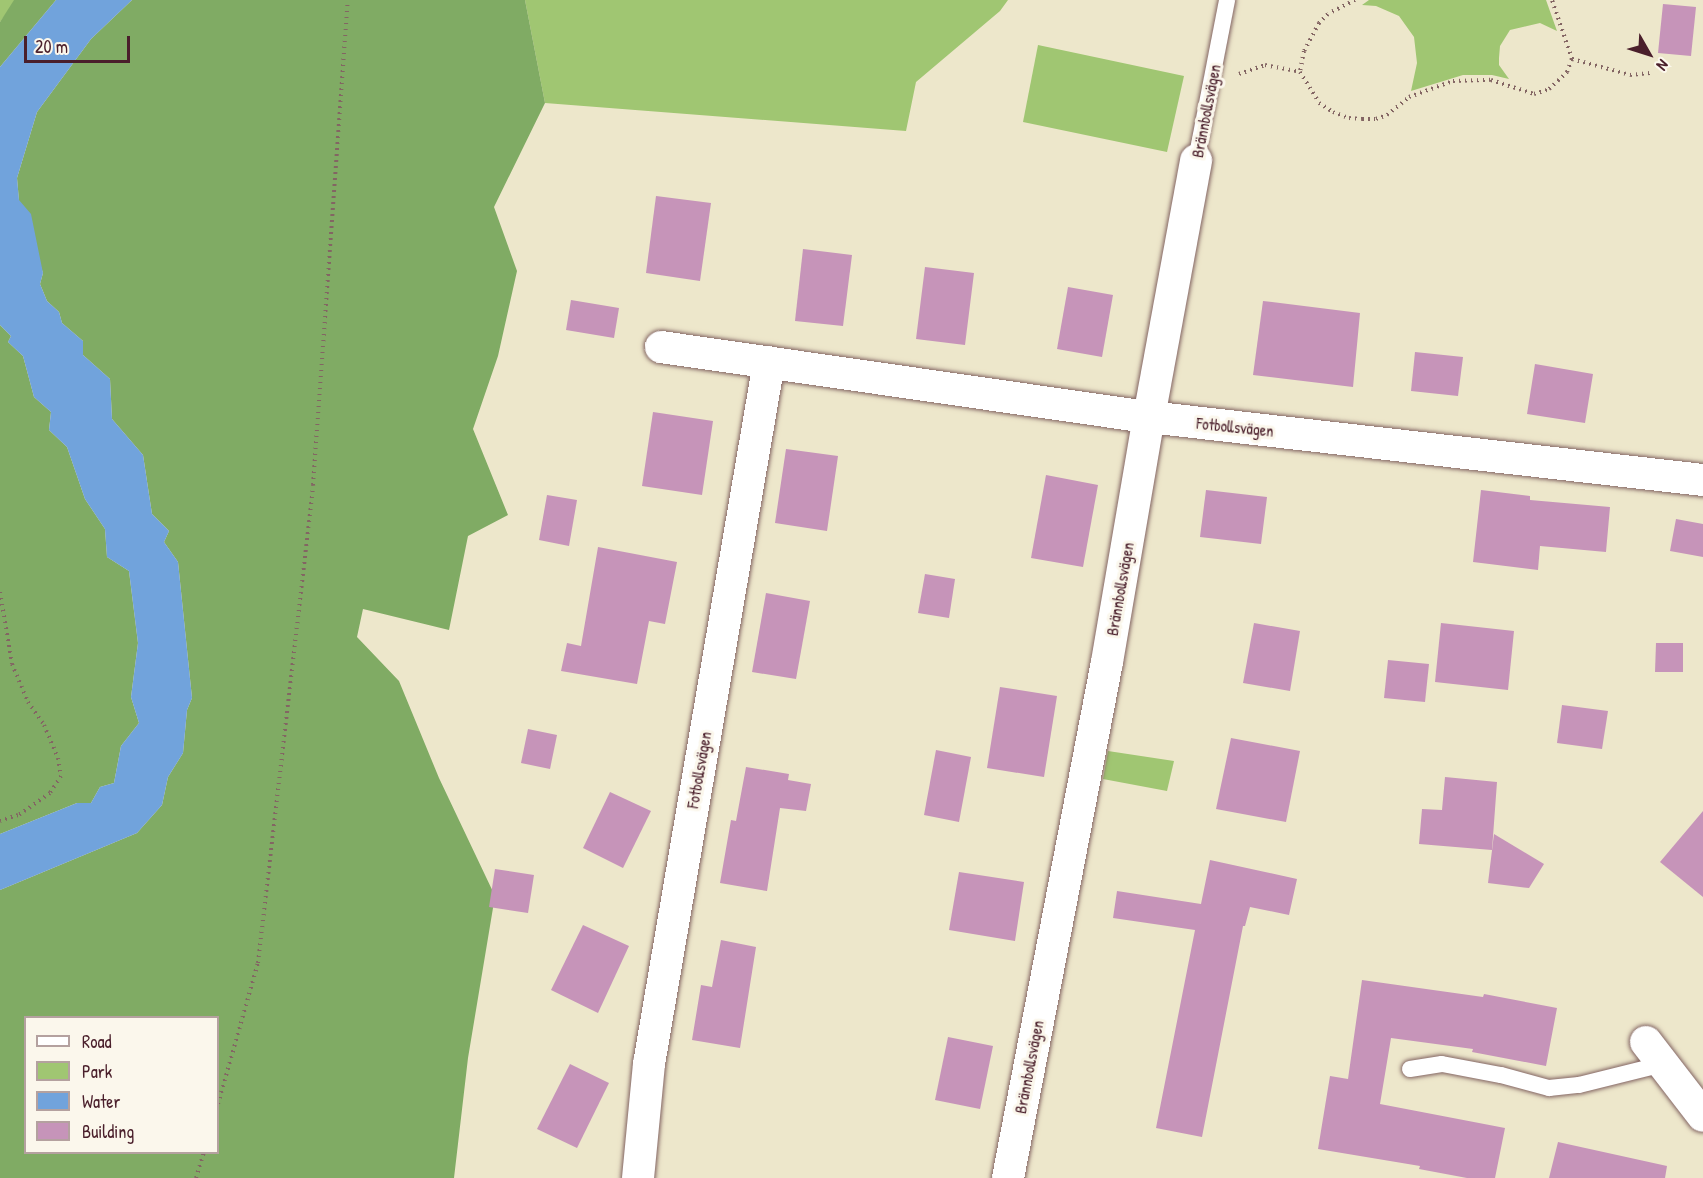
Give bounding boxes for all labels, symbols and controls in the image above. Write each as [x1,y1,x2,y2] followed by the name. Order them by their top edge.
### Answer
[27,24,134,62] scale bar
[1619,24,1679,84] north arrow
[35,34,68,59] text: 20 m
[1652,55,1674,76] text: N
[1188,63,1224,159] street label: Brännbollsvägen
[1195,413,1275,441] street label: Fotbollsvägen
[1102,541,1138,637] street label: Brännbollsvägen
[683,730,715,810] street label: Fotbollsvägen
[24,1016,219,1154] legend
[1011,1019,1047,1115] street label: Brännbollsvägen
[82,1029,112,1054] text: Road
[82,1059,112,1084] text: Park
[82,1089,120,1114] text: Water
[82,1119,134,1144] text: Building

